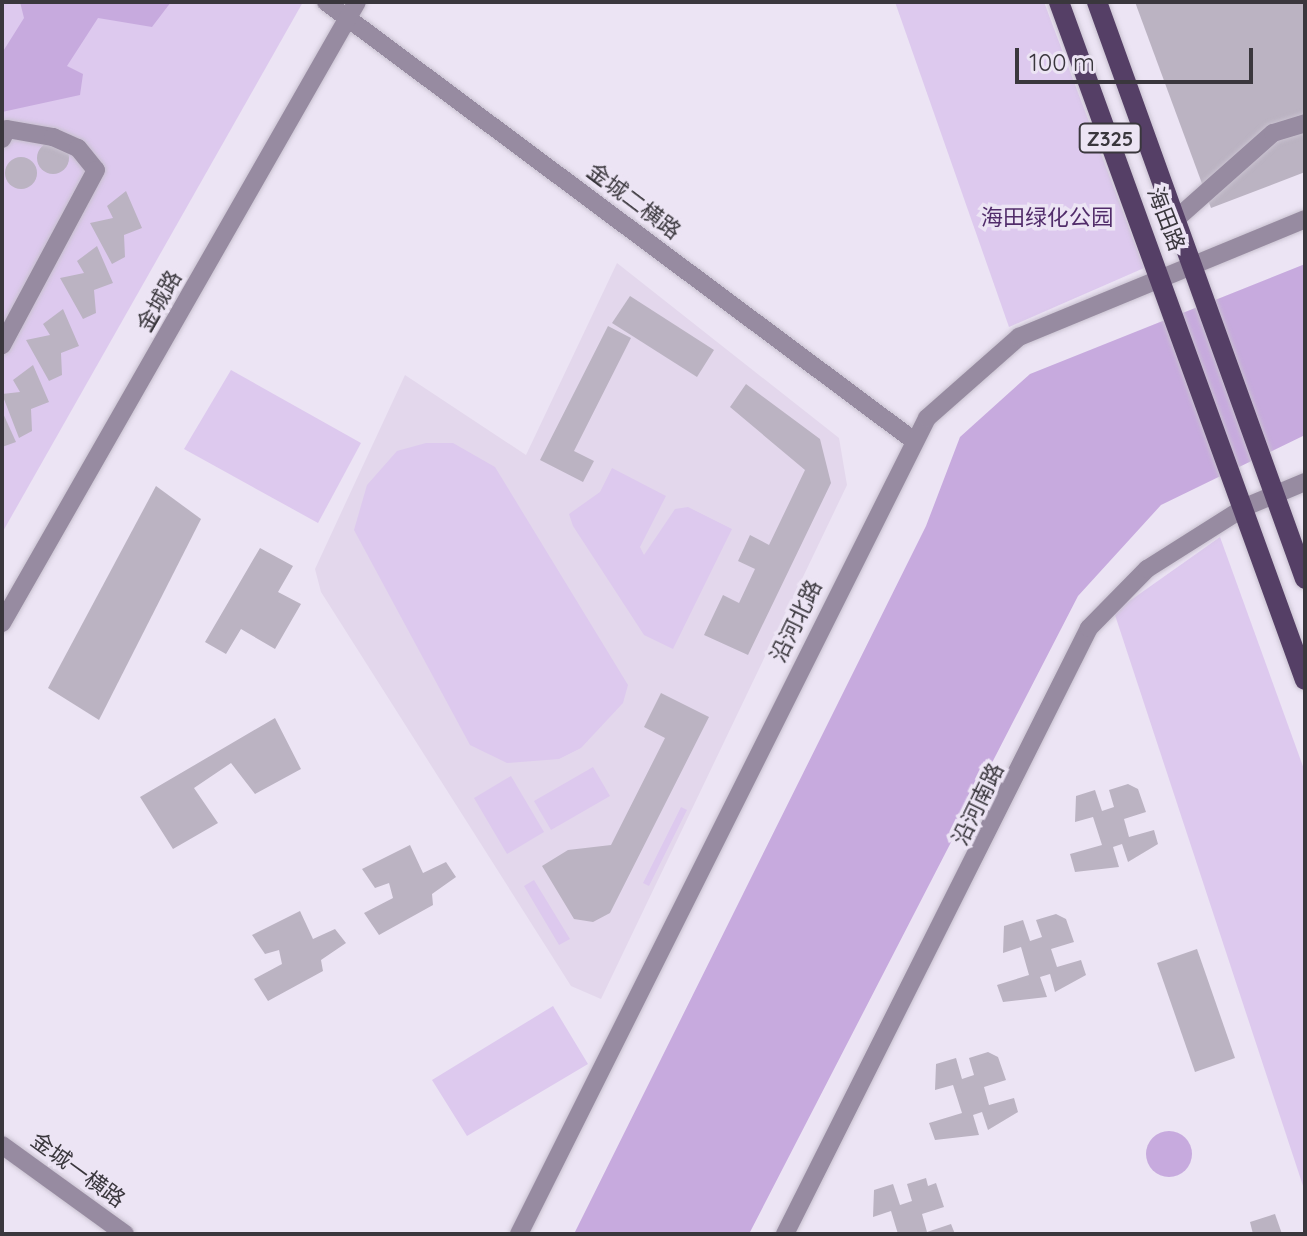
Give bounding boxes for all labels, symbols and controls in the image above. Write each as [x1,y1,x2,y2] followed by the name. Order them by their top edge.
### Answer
[1019,32,1257,82] scale bar
[1029,47,1095,77] text: 100 m
[1078,122,1142,154] road number: Z325
[582,157,686,245] street label: 金城二横路
[1142,183,1190,255] street label: 海田路
[981,205,1113,231] park label: 海田绿化公园
[131,266,187,336] street label: 金城路
[765,576,827,666] street label: 沿河北路
[947,759,1009,849] street label: 沿河南路
[26,1127,130,1213] street label: 金城一横路

